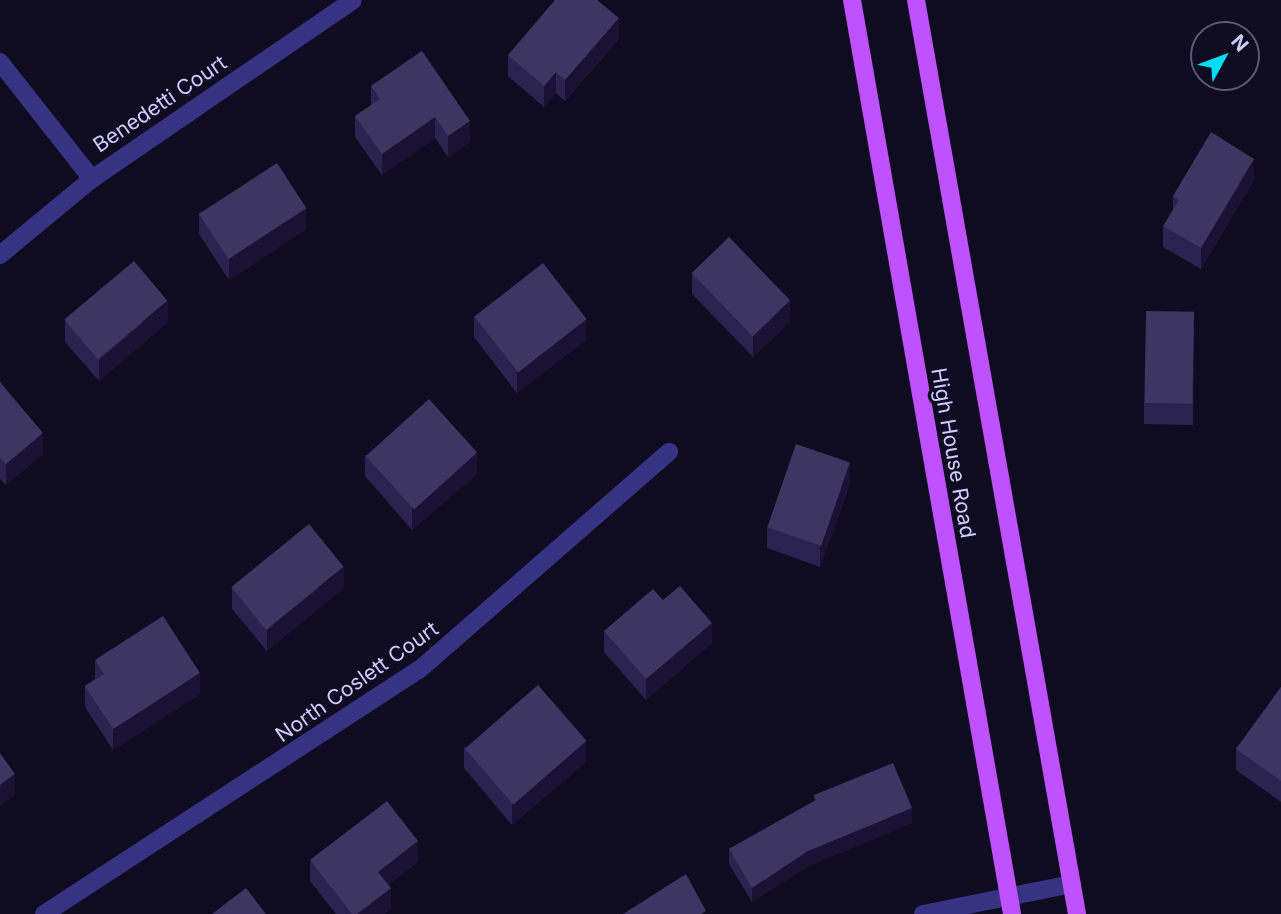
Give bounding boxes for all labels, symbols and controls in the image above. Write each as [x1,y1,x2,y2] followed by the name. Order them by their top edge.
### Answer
[1190,21,1260,91] north arrow
[1226,30,1253,56] text: N
[89,50,231,158] street label: Benedetti Court
[926,366,980,540] street label: High House Road
[271,616,443,748] street label: North Coslett Court

